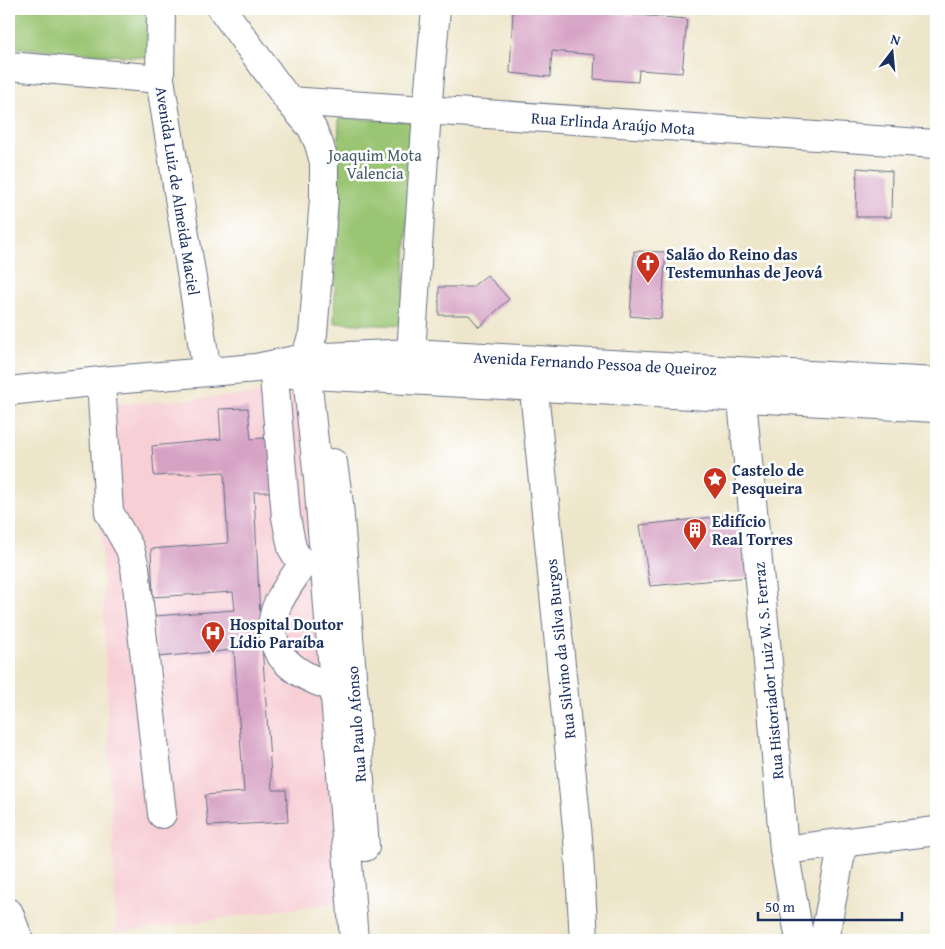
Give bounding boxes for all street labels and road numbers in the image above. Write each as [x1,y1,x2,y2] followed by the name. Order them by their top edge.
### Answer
[150,85,206,298] street label: Avenida Luiz de Almeida Maciel
[530,105,696,141] street label: Rua Erlinda Araújo Mota
[473,345,717,381] street label: Avenida Fernando Pessoa de Queiroz
[539,558,581,740] street label: Rua Silvino da Silva Burgos
[747,561,789,781] street label: Rua Historiador Luiz W. S. Ferraz
[340,665,372,783] street label: Rua Paulo Afonso

